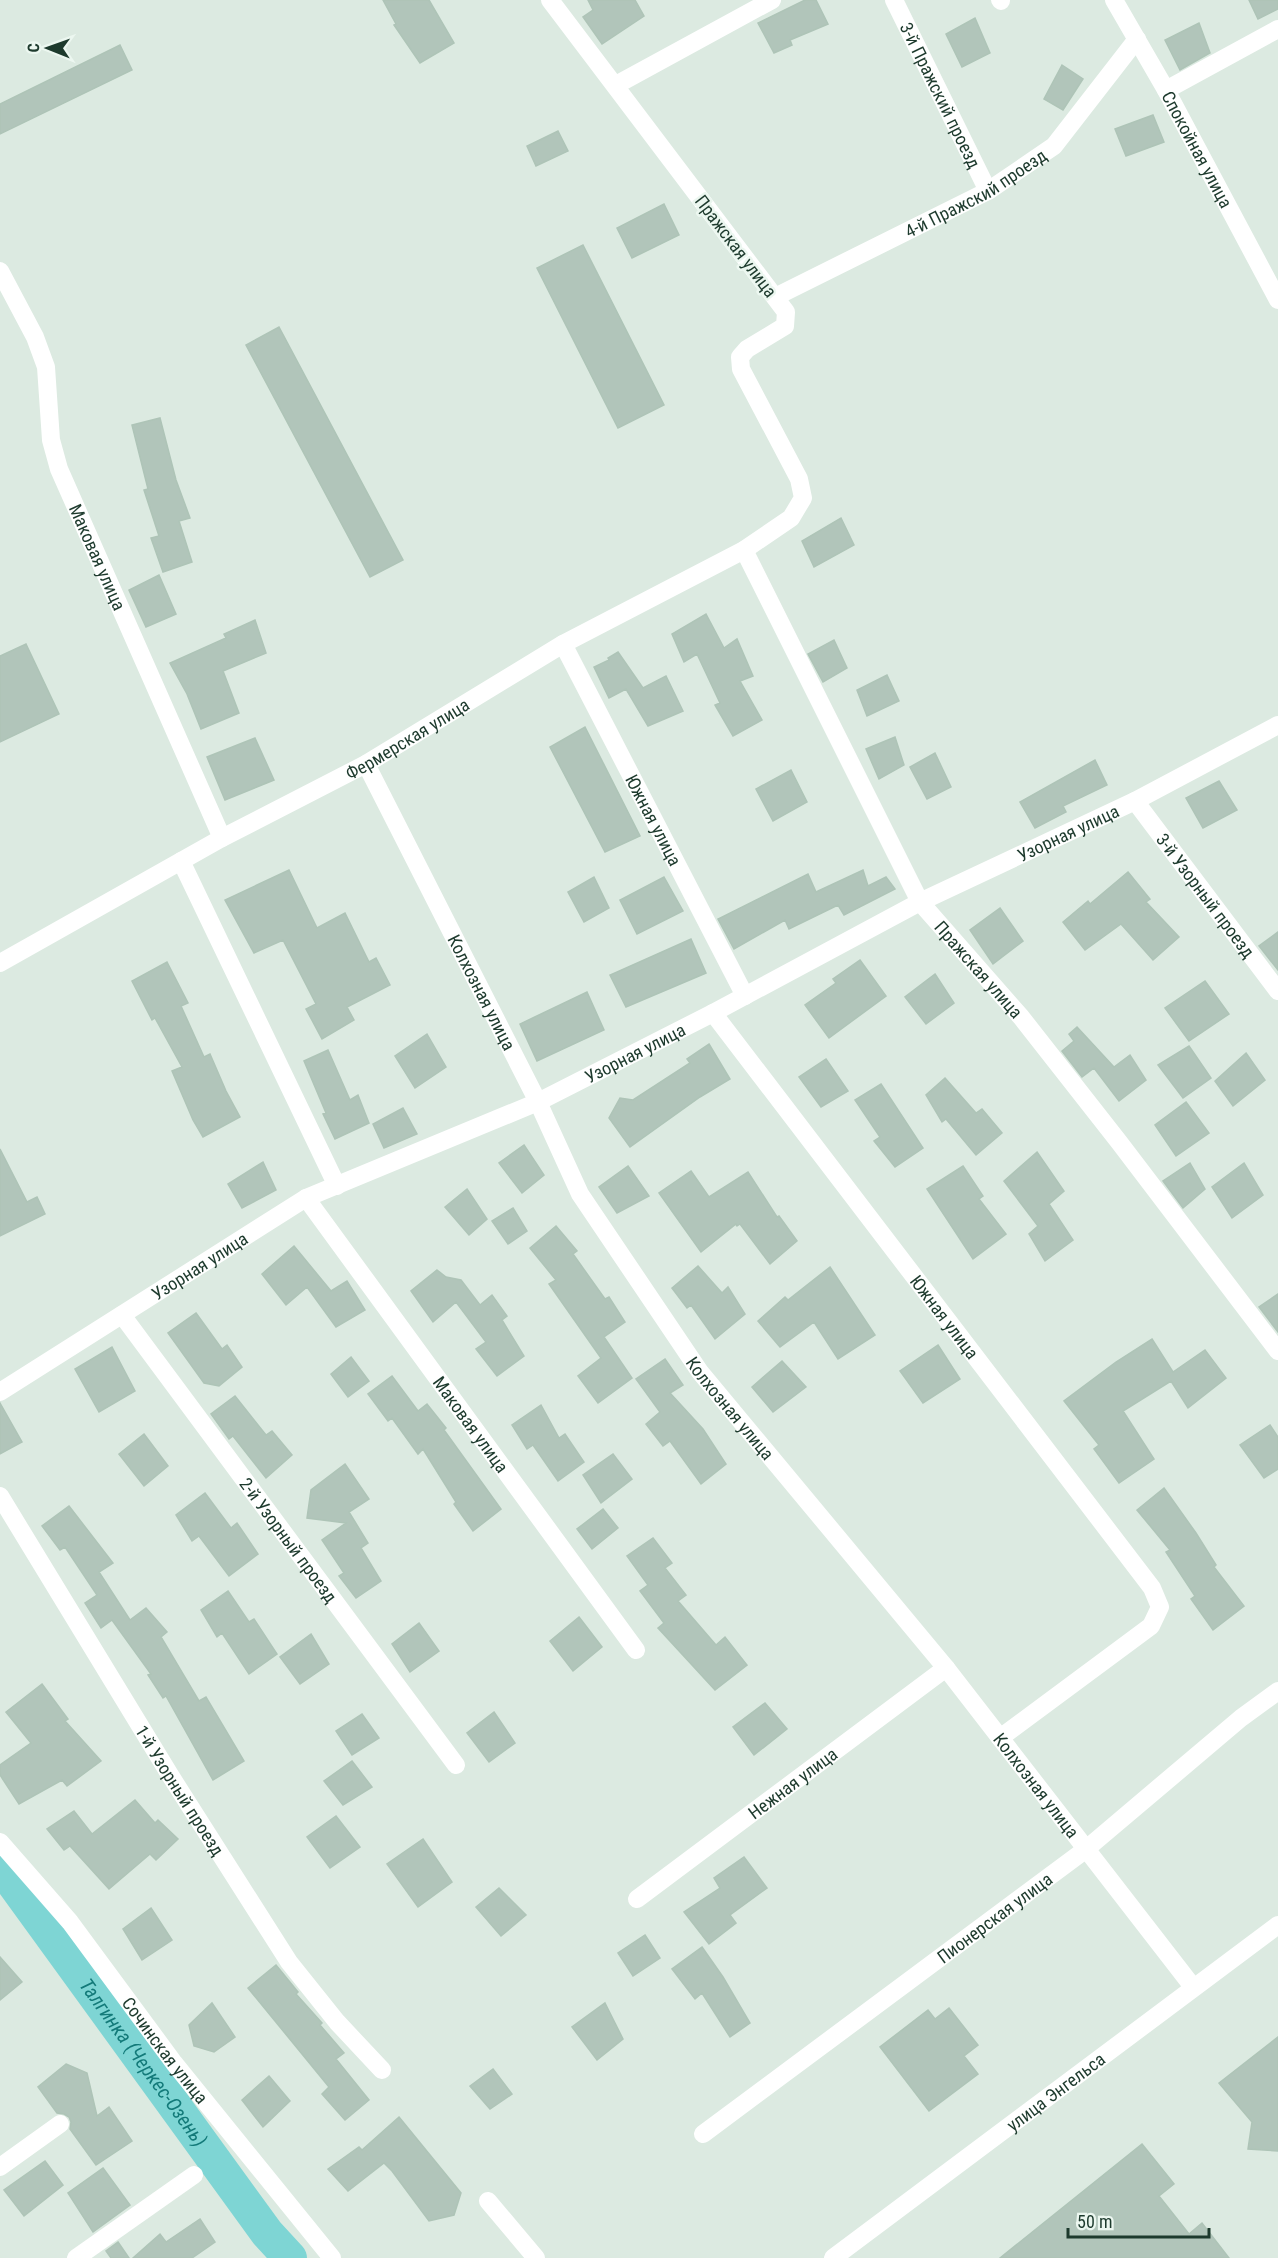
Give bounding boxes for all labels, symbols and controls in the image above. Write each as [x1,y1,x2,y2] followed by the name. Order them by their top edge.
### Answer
[18,18,78,78] north arrow
[896,19,986,172] street label: 3-й Пражский проезд
[24,43,43,52] text: С
[1158,87,1237,211] street label: Спокойная улица
[901,144,1050,241] street label: 4-й Пражский проезд
[691,191,781,301] street label: Пражская улица
[65,501,130,613] street label: Маковая улица
[342,693,473,783] street label: Фермерская улица
[622,771,686,869] street label: Южная улица
[1014,800,1122,865] street label: Узорная улица
[1152,829,1260,962] street label: 3-й Узорный проезд
[931,916,1027,1022] street label: Пражская улица
[444,931,520,1054] street label: Колхозная улица
[581,1019,688,1087] street label: Узорная улица
[147,1227,251,1304] street label: Узорная улица
[906,1271,983,1363] street label: Южная улица
[682,1352,779,1464] street label: Колхозная улица
[429,1372,513,1476] street label: Маковая улица
[236,1473,342,1607] street label: 2-й Узорный проезд
[131,1721,229,1860] street label: 1-й Узорный проезд
[989,1728,1084,1842] street label: Колхозная улица
[744,1743,841,1823] street label: Нежная улица
[933,1868,1056,1967] street label: Пионерская улица
[74,1974,212,2151] water label: Талгинка (Черкес-Озень)
[118,1993,213,2107] street label: Сочинская улица
[1002,2048,1109,2135] street label: улица Энгельса
[1068,2201,1209,2239] scale bar
[1077,2211,1112,2232] text: 50 m

